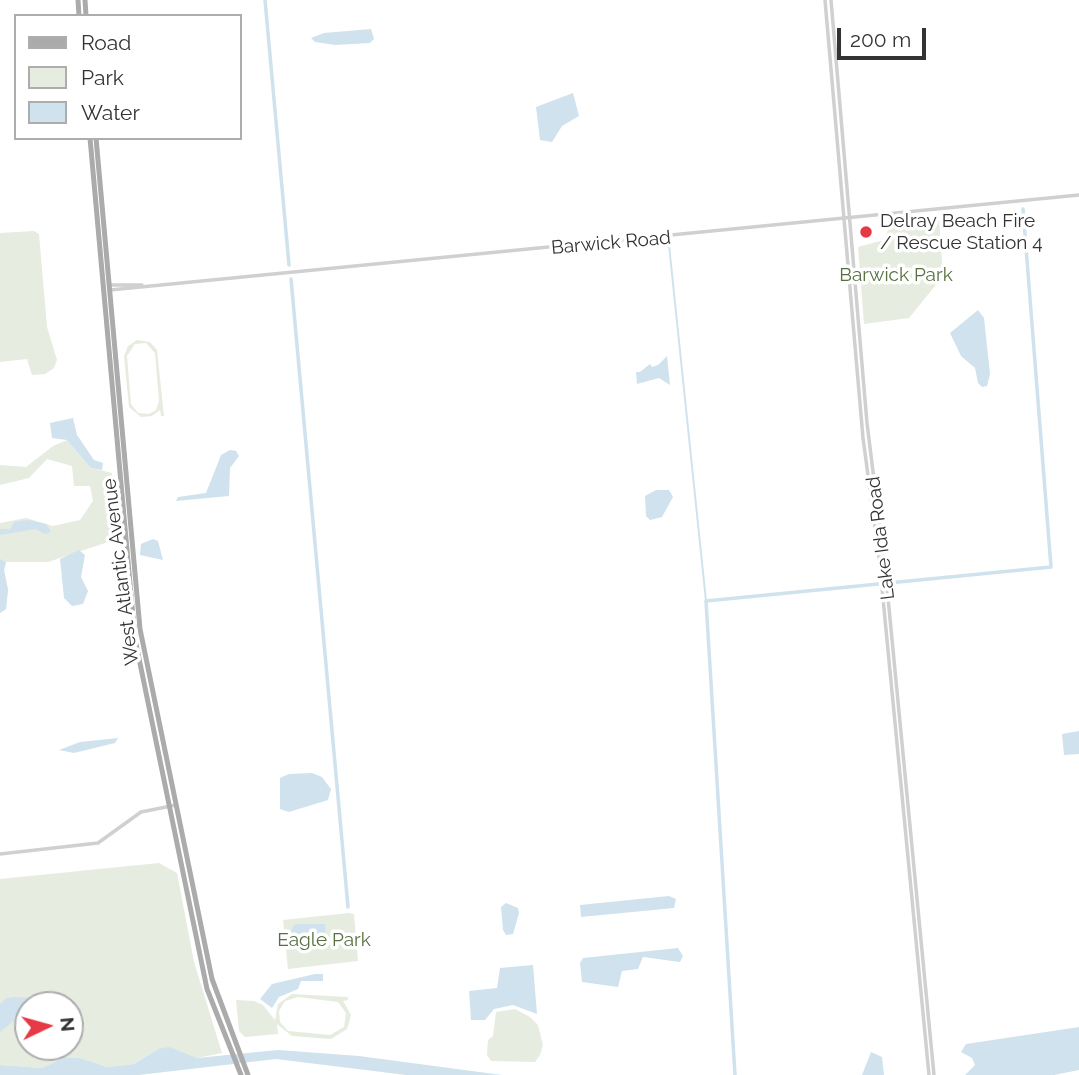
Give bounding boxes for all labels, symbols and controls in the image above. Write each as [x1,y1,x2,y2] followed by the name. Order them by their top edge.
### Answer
[14,14,242,140] legend
[841,14,930,58] scale bar
[850,27,911,52] text: 200 m
[81,30,131,55] text: Road
[81,65,124,90] text: Park
[81,100,140,125] text: Water
[880,210,1043,254] place label: Delray Beach Fire / Rescue Station 4
[858,224,874,240] marker: Delray Beach Fire / Rescue Station 4
[550,226,672,260] street label: Barwick Road
[839,264,953,286] park label: Barwick Park
[862,475,900,601] street label: Lake Ida Road
[98,477,144,667] street label: West Atlantic Avenue
[277,929,371,951] park label: Eagle Park
[14,991,84,1061] north arrow
[56,1016,80,1033] text: N

